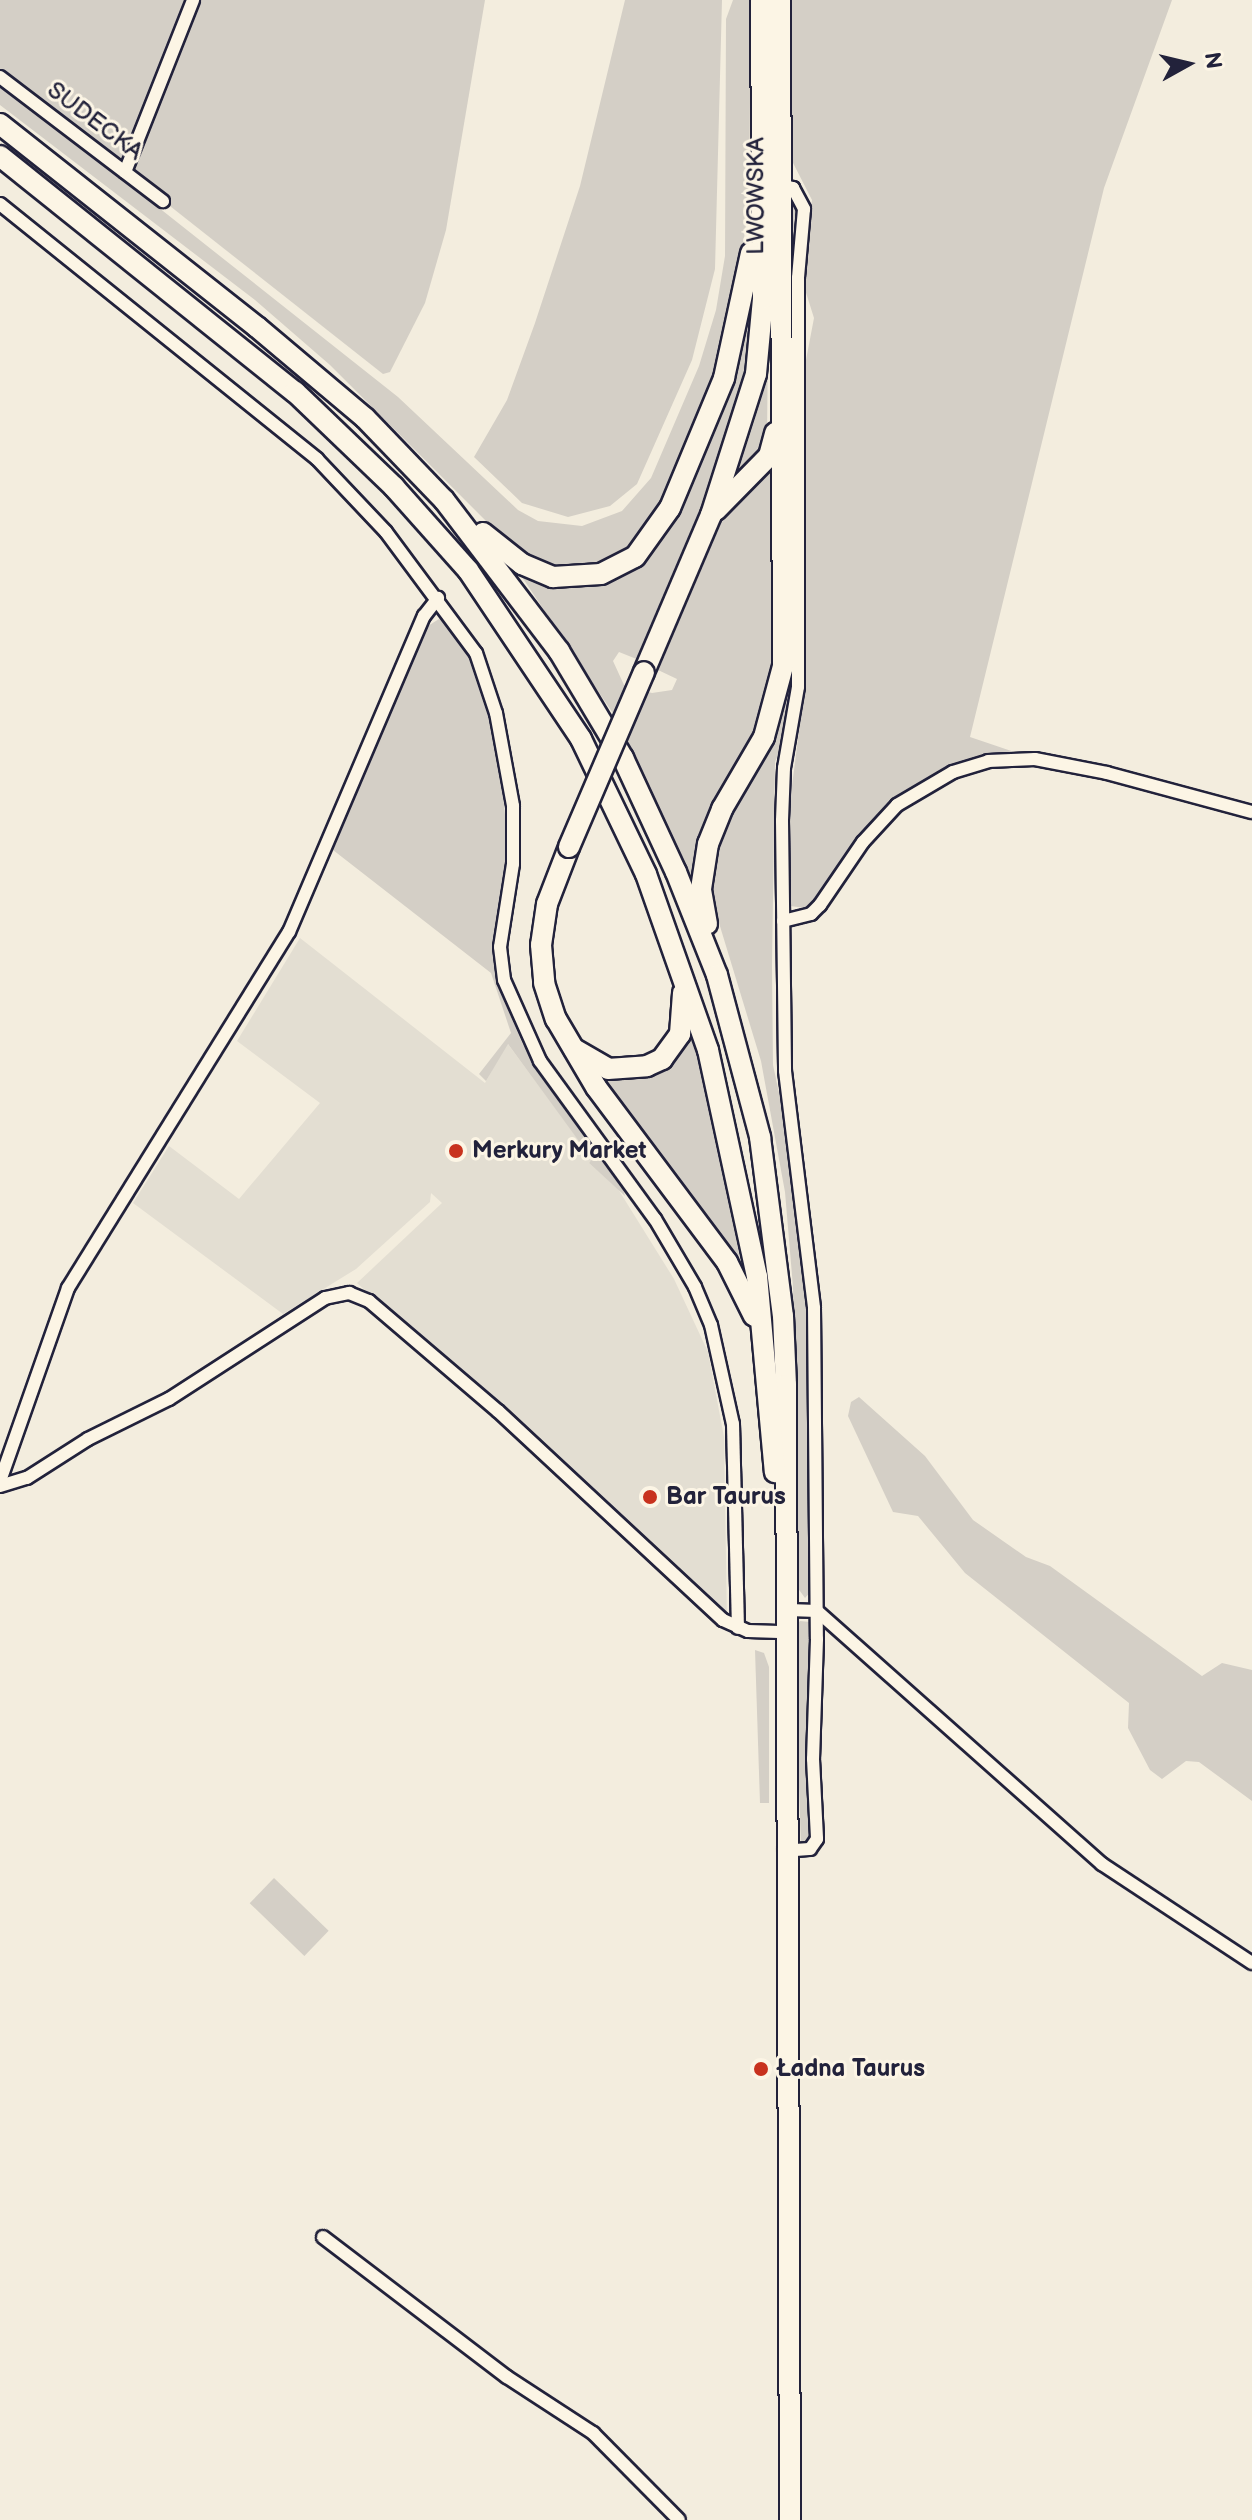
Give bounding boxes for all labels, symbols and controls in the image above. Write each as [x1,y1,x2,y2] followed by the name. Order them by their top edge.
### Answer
[1148,24,1228,104] north arrow
[1198,51,1227,71] text: N
[41,76,149,166] street label: SUDECKA
[742,137,770,255] street label: LWOWSKA
[472,1137,647,1165] place label: Merkury Market
[447,1142,465,1160] marker: Merkury Market
[666,1483,786,1511] place label: Bar Taurus
[641,1488,659,1506] marker: Bar Taurus
[777,2055,925,2083] place label: Ładna Taurus
[752,2060,770,2078] marker: Ładna Taurus

